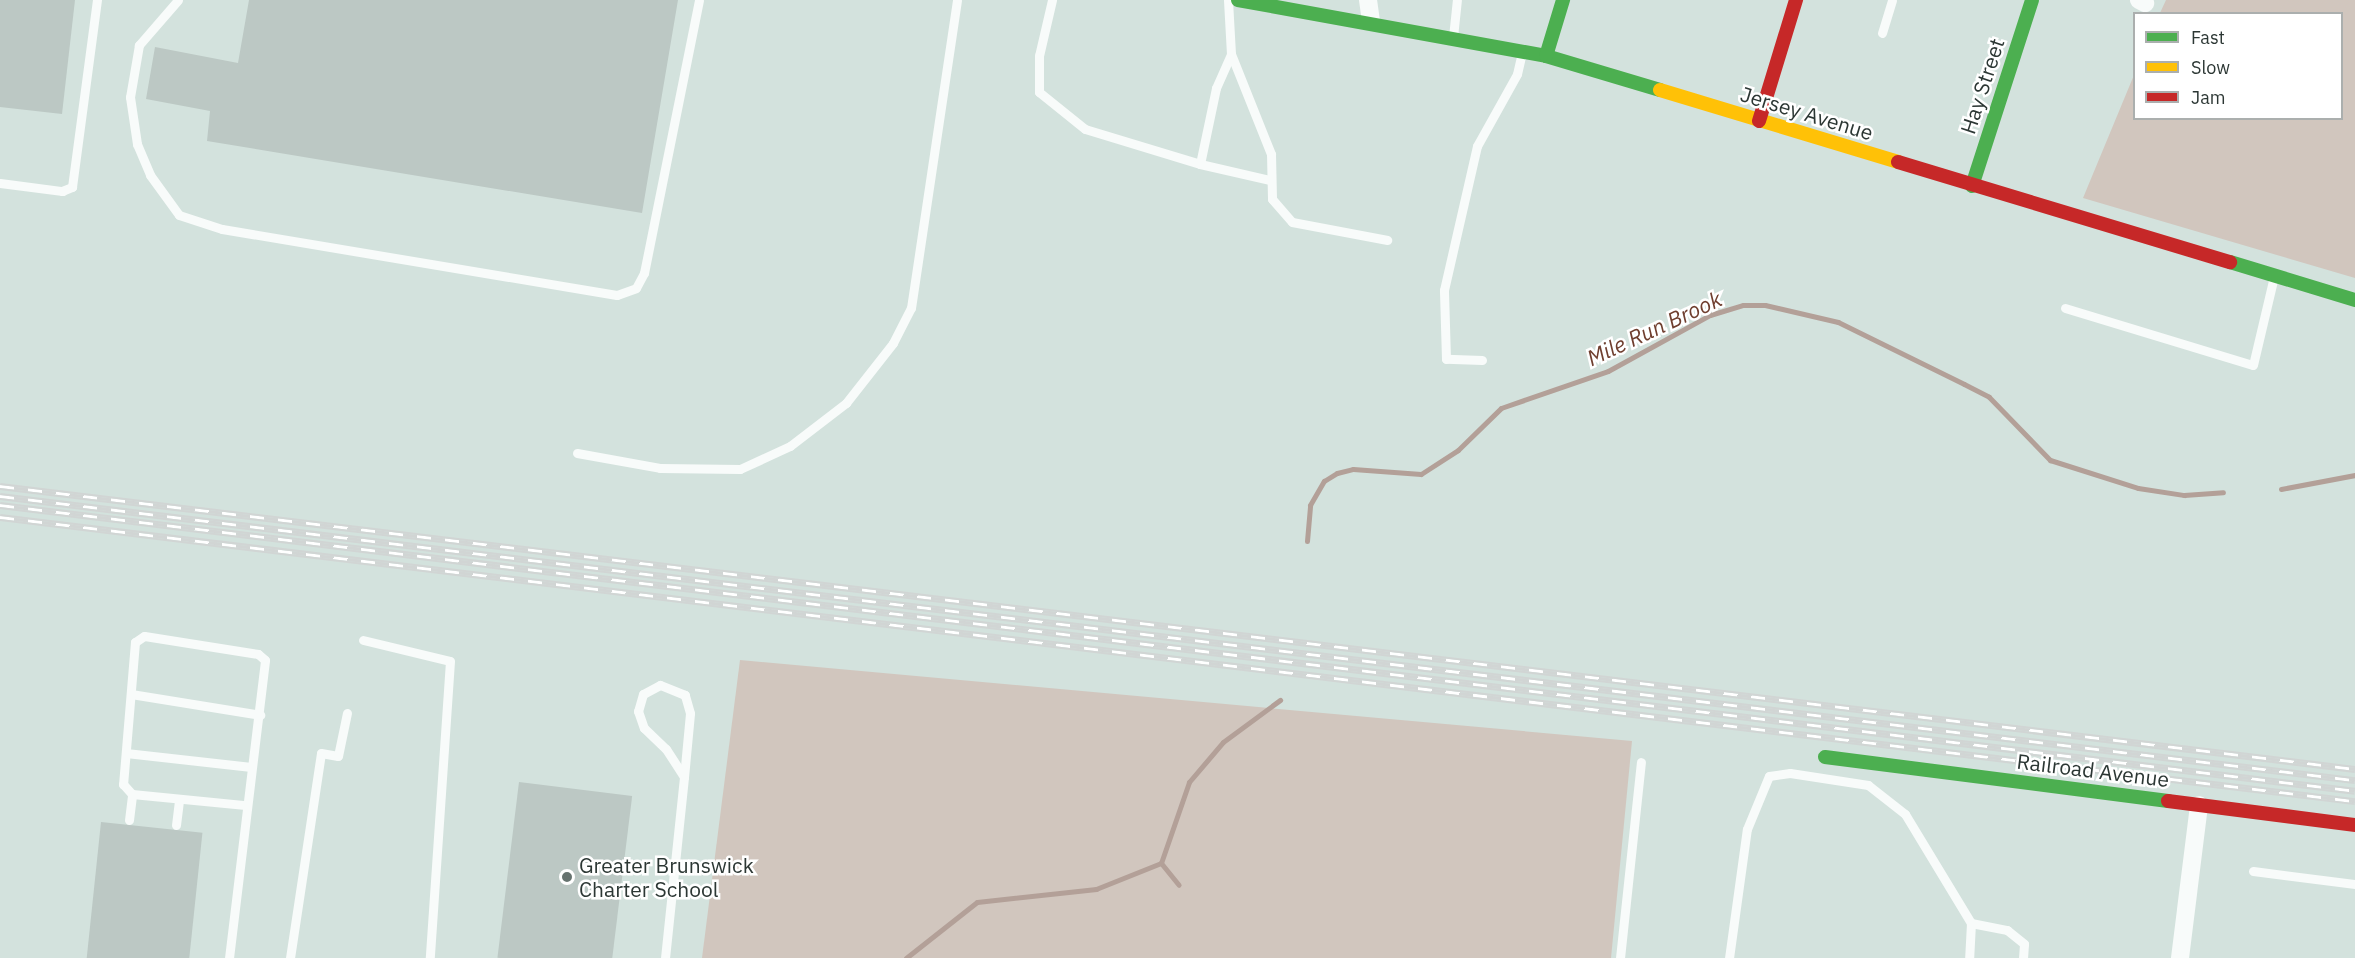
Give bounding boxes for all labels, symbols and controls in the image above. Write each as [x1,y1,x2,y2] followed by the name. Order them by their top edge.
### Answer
[2133,12,2343,120] legend
[2191,26,2225,49] text: Fast
[1955,35,2009,137] street label: Hay Street
[2191,56,2230,79] text: Slow
[1738,81,1876,145] street label: Jersey Avenue
[2191,86,2226,109] text: Jam
[1582,285,1726,371] water label: Mile Run Brook
[2015,748,2171,792] street label: Railroad Avenue
[579,852,754,902] place label: Greater Brunswick Charter School
[560,870,574,884] marker: Greater Brunswick Charter School

